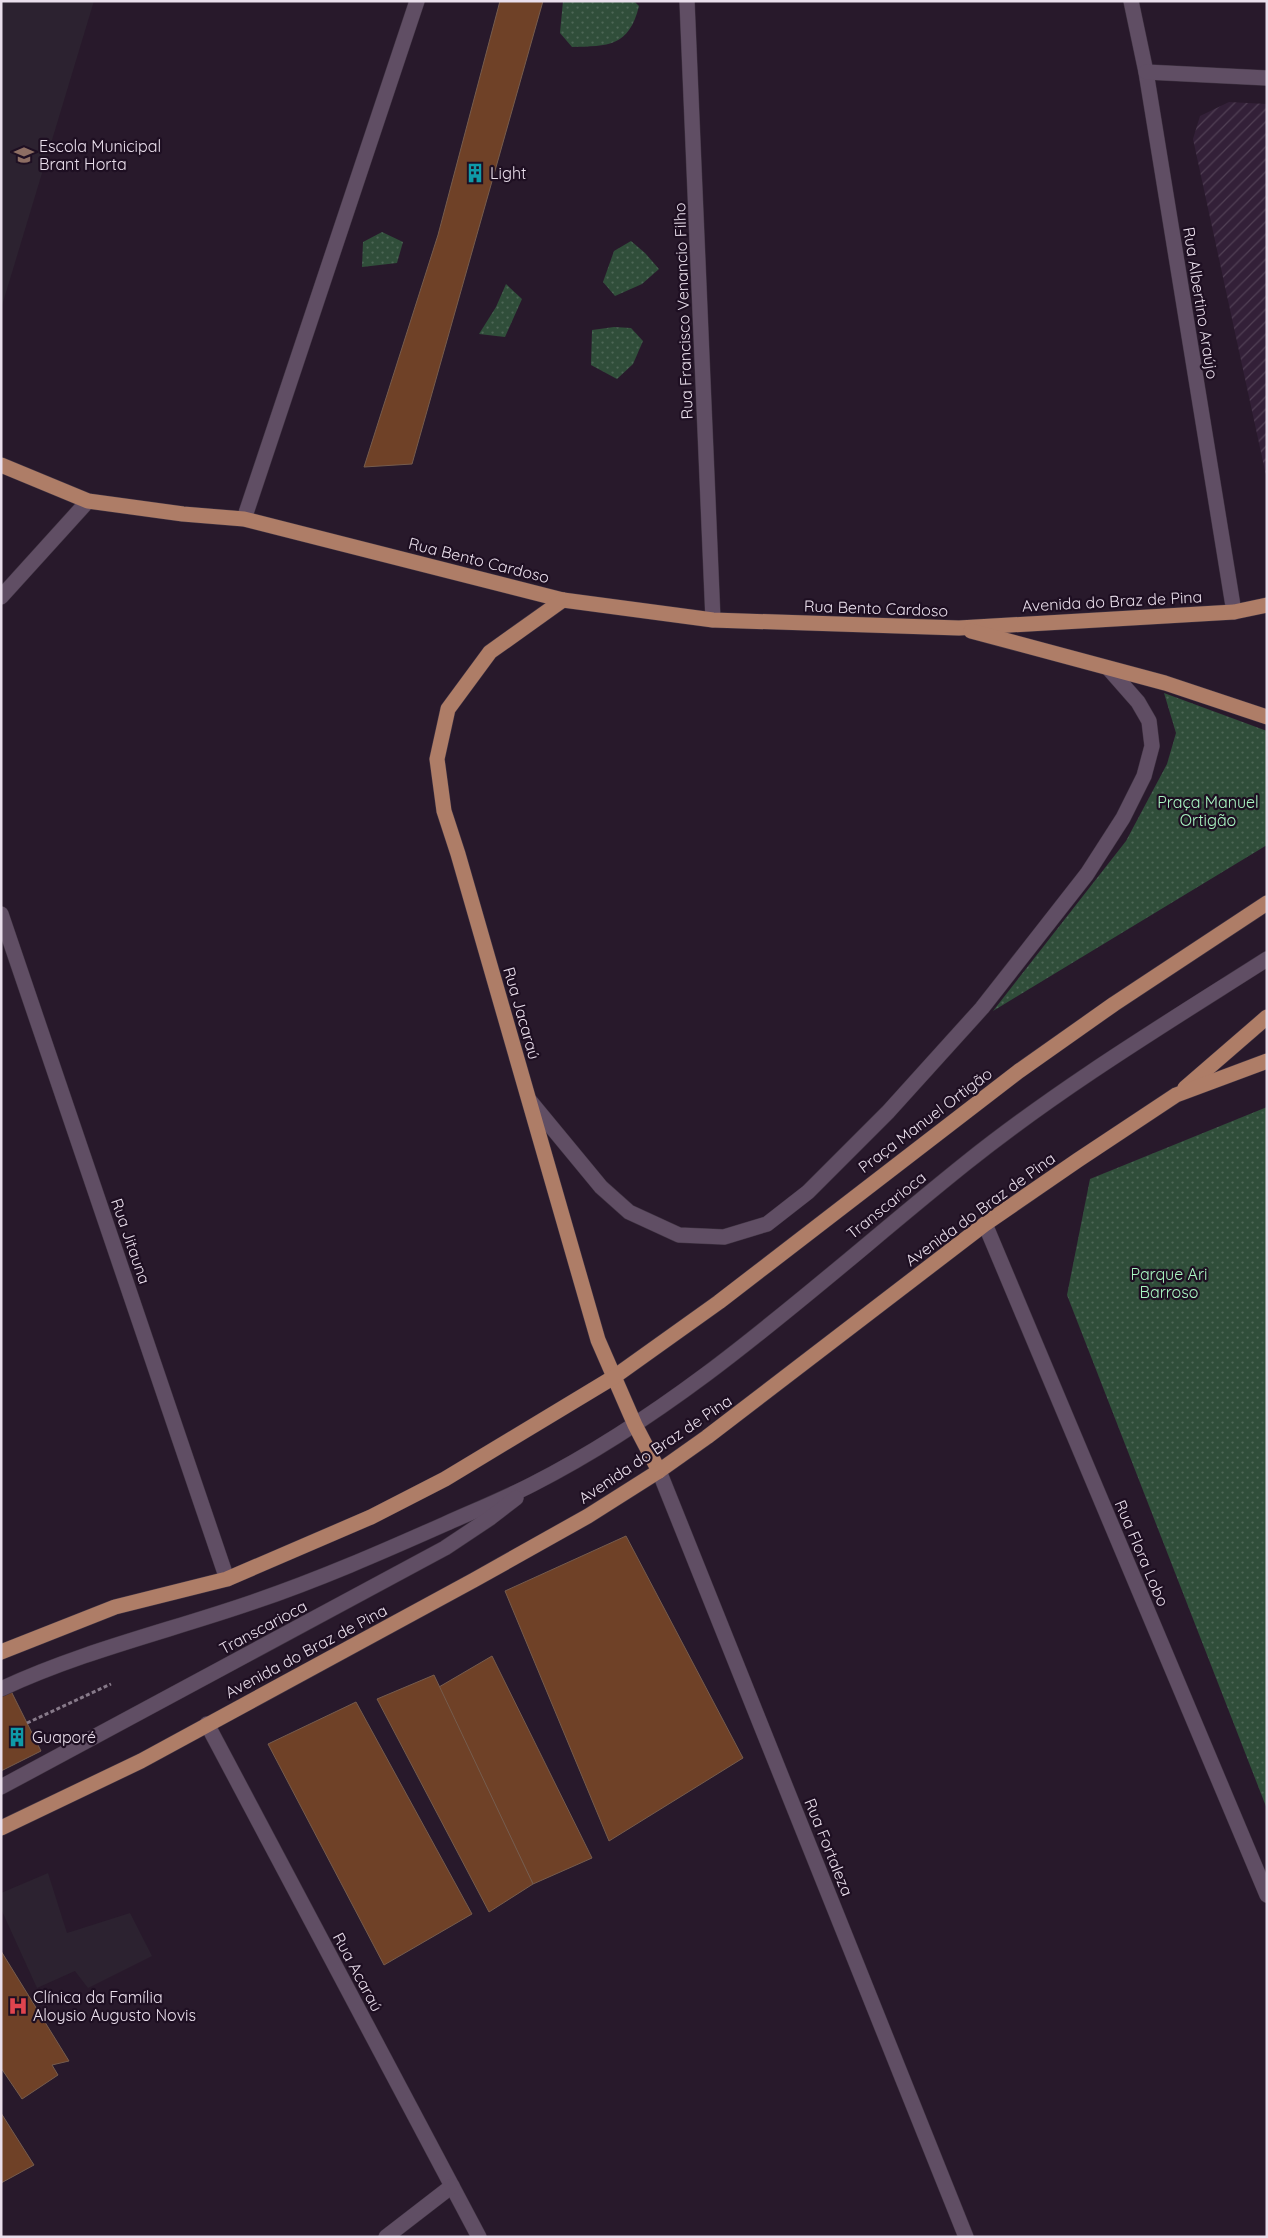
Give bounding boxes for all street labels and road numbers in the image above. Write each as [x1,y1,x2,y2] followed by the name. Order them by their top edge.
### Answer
[669,202,697,420] street label: Rua Francisco Venancio Filho
[1179,226,1223,380] street label: Rua Albertino Araújo
[407,533,551,587] street label: Rua Bento Cardoso
[1021,586,1203,616] street label: Avenida do Braz de Pina
[804,595,948,621] street label: Rua Bento Cardoso
[499,965,545,1061] street label: Rua Jacaraú
[854,1063,996,1177] street label: Praça Manuel Ortigão
[901,1148,1059,1270] street label: Avenida do Braz de Pina
[842,1167,930,1243] street label: Transcarioca
[107,1196,155,1286] street label: Rua Jitauna
[575,1390,735,1508] street label: Avenida do Braz de Pina
[1111,1497,1173,1609] street label: Rua Flora Lobo
[216,1596,310,1658] street label: Transcarioca
[222,1600,390,1702] street label: Avenida do Braz de Pina
[800,1795,858,1899] street label: Rua Fortaleza
[329,1929,387,2015] street label: Rua Acaraú

